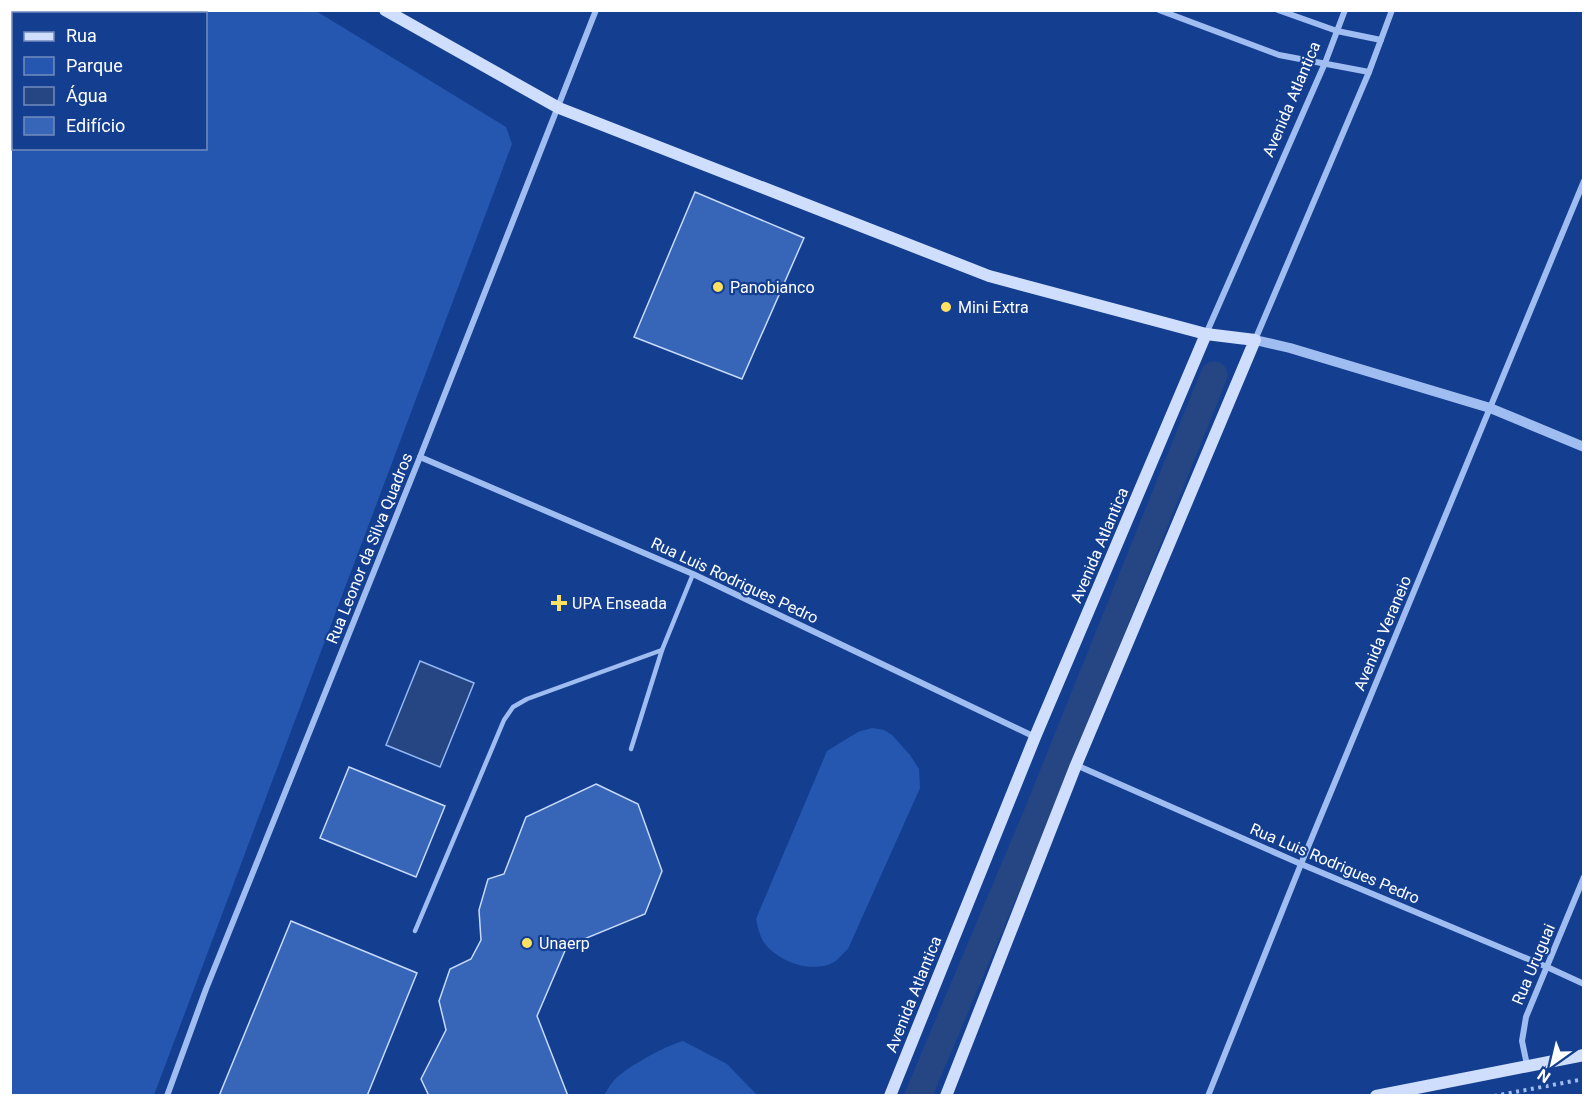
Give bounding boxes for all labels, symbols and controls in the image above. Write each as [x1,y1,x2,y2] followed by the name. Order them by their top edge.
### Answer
[12,12,207,150] legend
[66,25,97,46] text: Rua
[1259,39,1324,160] street label: Avenida Atlantica
[66,55,123,76] text: Parque
[66,85,108,106] text: Água
[66,115,125,136] text: Edifício
[730,278,815,297] place label: Panobianco
[711,280,725,294] marker: Panobianco
[958,298,1029,317] place label: Mini Extra
[939,300,953,314] marker: Mini Extra
[322,450,417,647] street label: Rua Leonor da Silva Quadros
[1067,485,1132,606] street label: Avenida Atlantica
[648,533,821,628] street label: Rua Luis Rodrigues Pedro
[1350,573,1415,694] street label: Avenida Veraneio
[550,594,568,612] marker: UPA Enseada
[572,594,667,613] place label: UPA Enseada
[1247,819,1422,908] street label: Rua Luis Rodrigues Pedro
[1508,921,1559,1008] street label: Rua Uruguai
[881,933,945,1055] street label: Avenida Atlantica
[539,934,590,953] place label: Unaerp
[520,936,534,950] marker: Unaerp
[1522,1034,1582,1094] north arrow
[1534,1065,1554,1087] text: N

